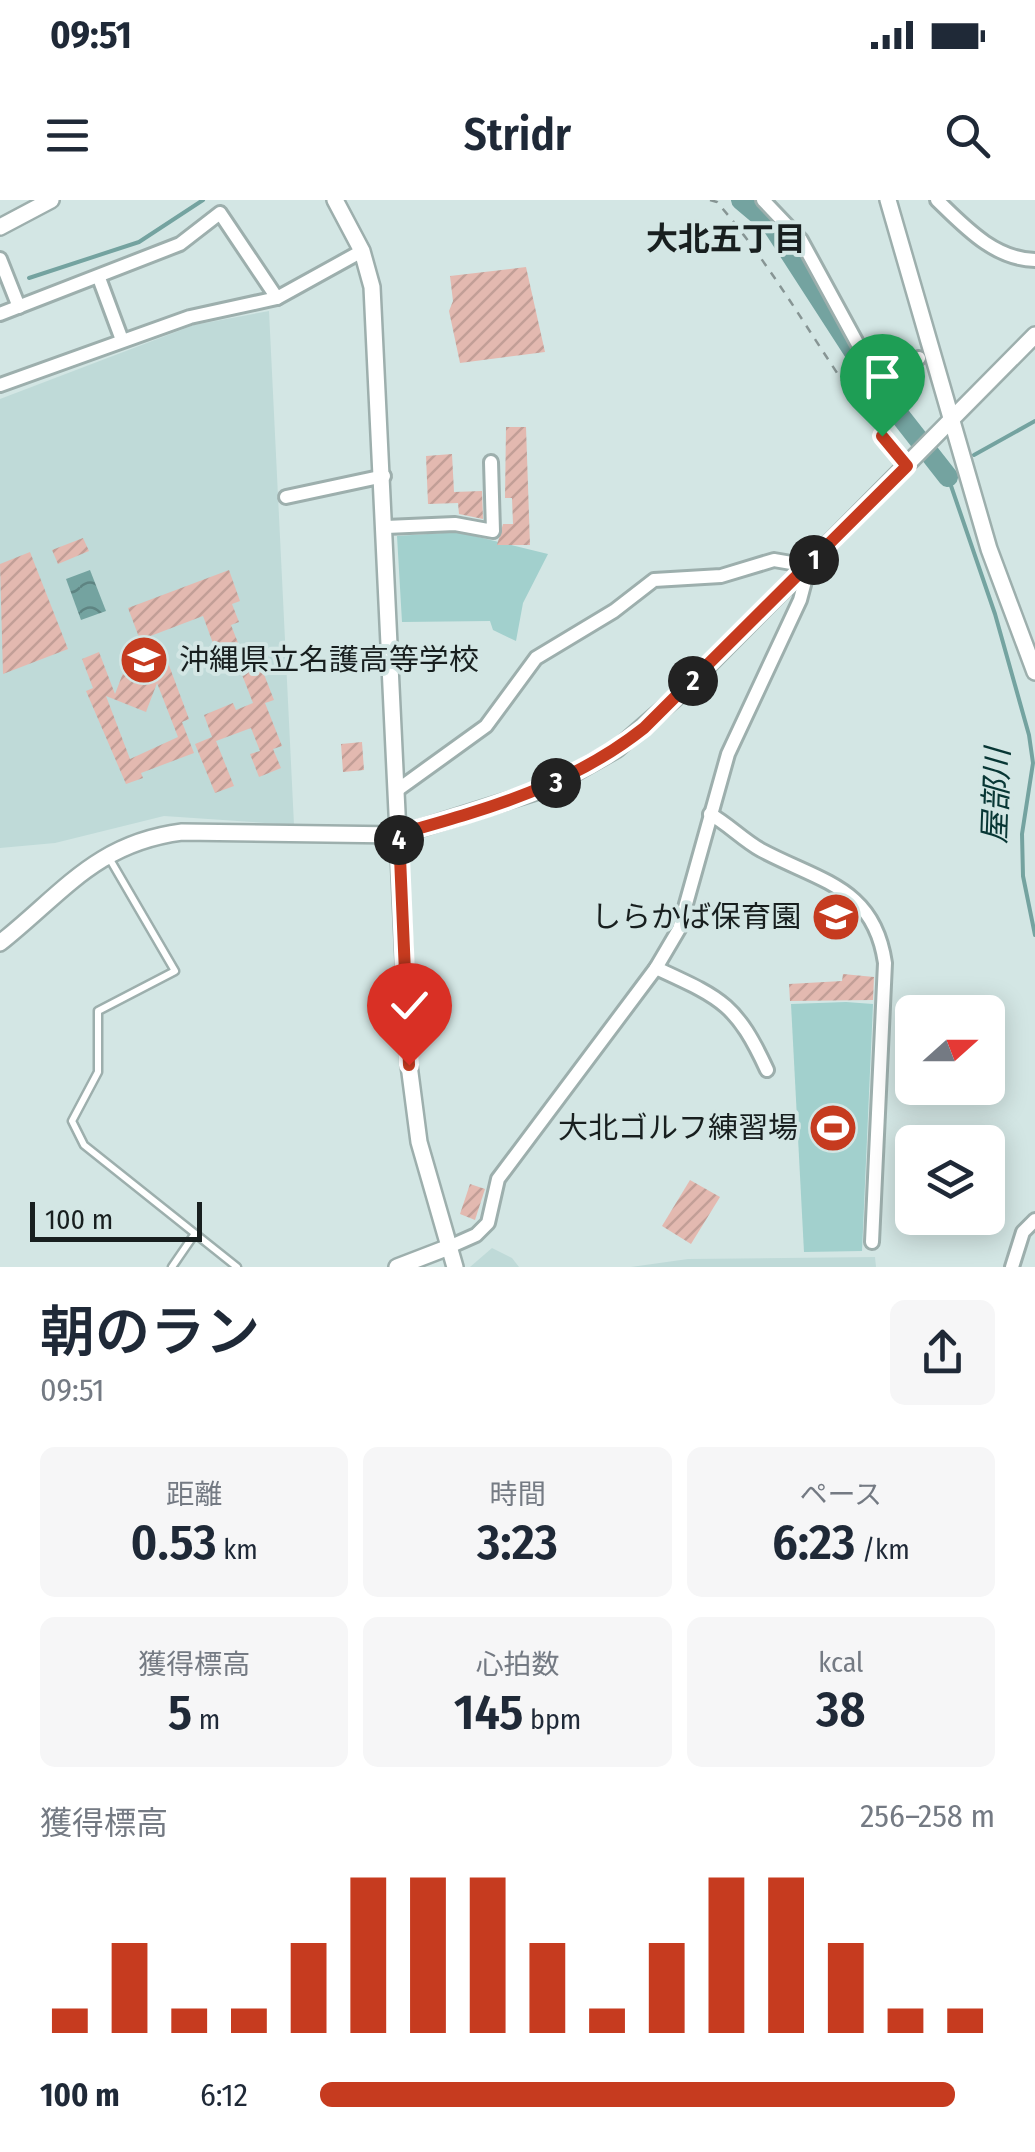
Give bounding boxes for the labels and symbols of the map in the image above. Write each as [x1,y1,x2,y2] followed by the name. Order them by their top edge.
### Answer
[646,220,806,258] district label: 大北五丁目
[840,334,925,437] pin
[789,535,839,585] pin: 1
[118,634,170,686] school or university icon: 沖縄県立名護高等学校
[179,642,479,678] place label: 沖縄県立名護高等学校
[668,656,718,706] pin: 2
[975,744,1017,845] water label: 屋部川
[531,758,581,808] pin: 3
[374,815,424,865] pin: 4
[810,891,862,943] school or university icon: しらかば保育園
[591,899,801,935] place label: しらかば保育園
[367,963,452,1066] pin
[895,995,1005,1105] north arrow
[807,1102,859,1154] sports icon: 大北ゴルフ練習場
[558,1110,798,1146] place label: 大北ゴルフ練習場
[30,1197,202,1242] scale bar

